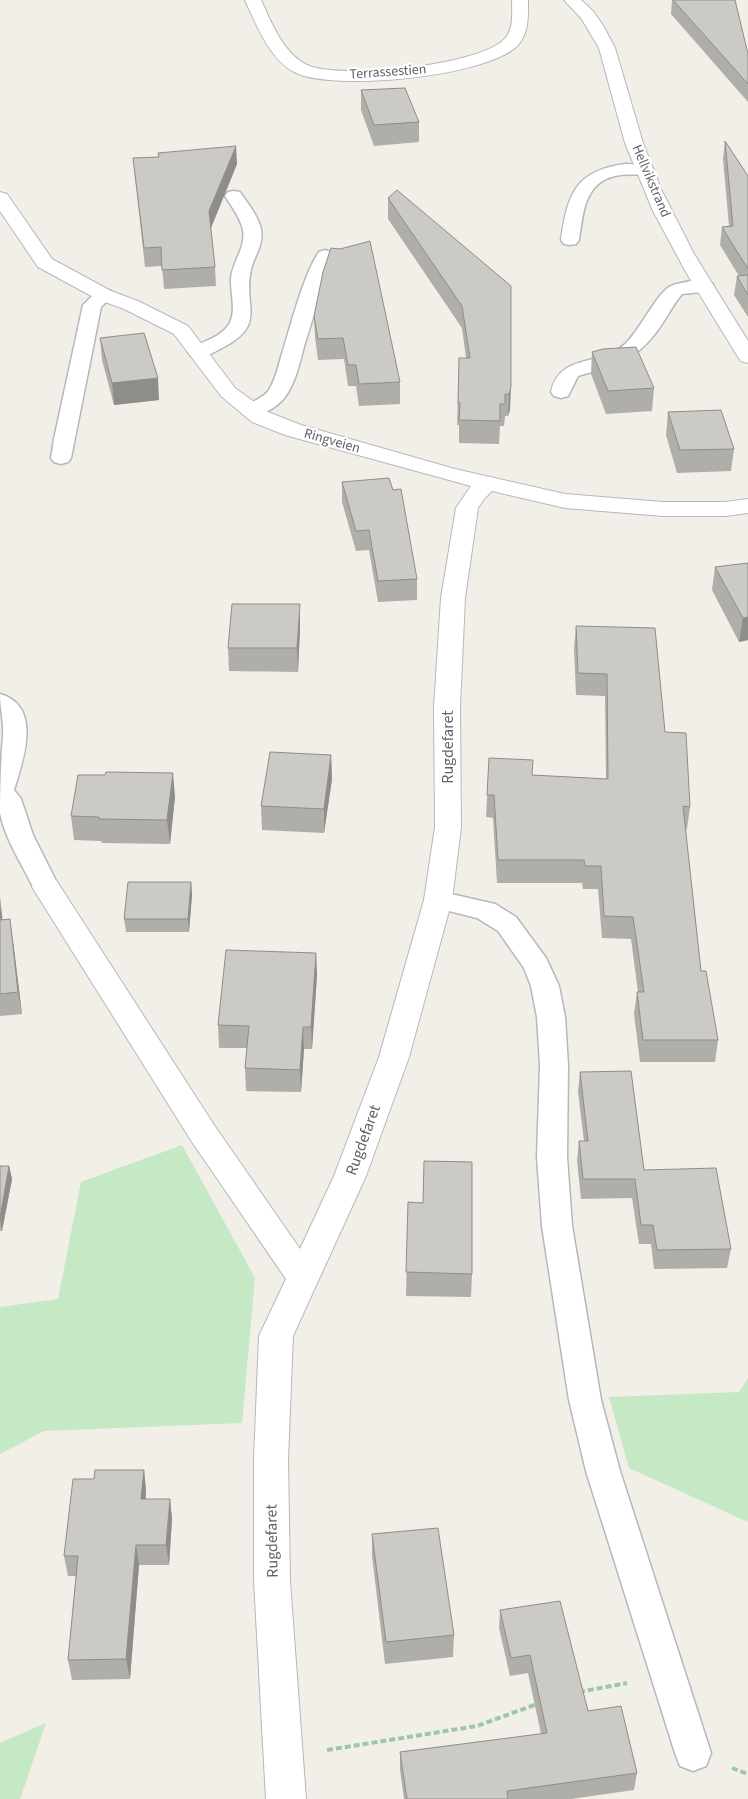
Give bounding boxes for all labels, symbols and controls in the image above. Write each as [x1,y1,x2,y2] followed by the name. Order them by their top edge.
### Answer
[349,59,427,85] street label: Terrassestien
[627,141,675,221] street label: Hellvikstrand
[302,423,362,459] street label: Ringveien
[437,710,459,784] street label: Rugdefaret
[340,1101,386,1178] street label: Rugdefaret
[260,1504,284,1578] street label: Rugdefaret

